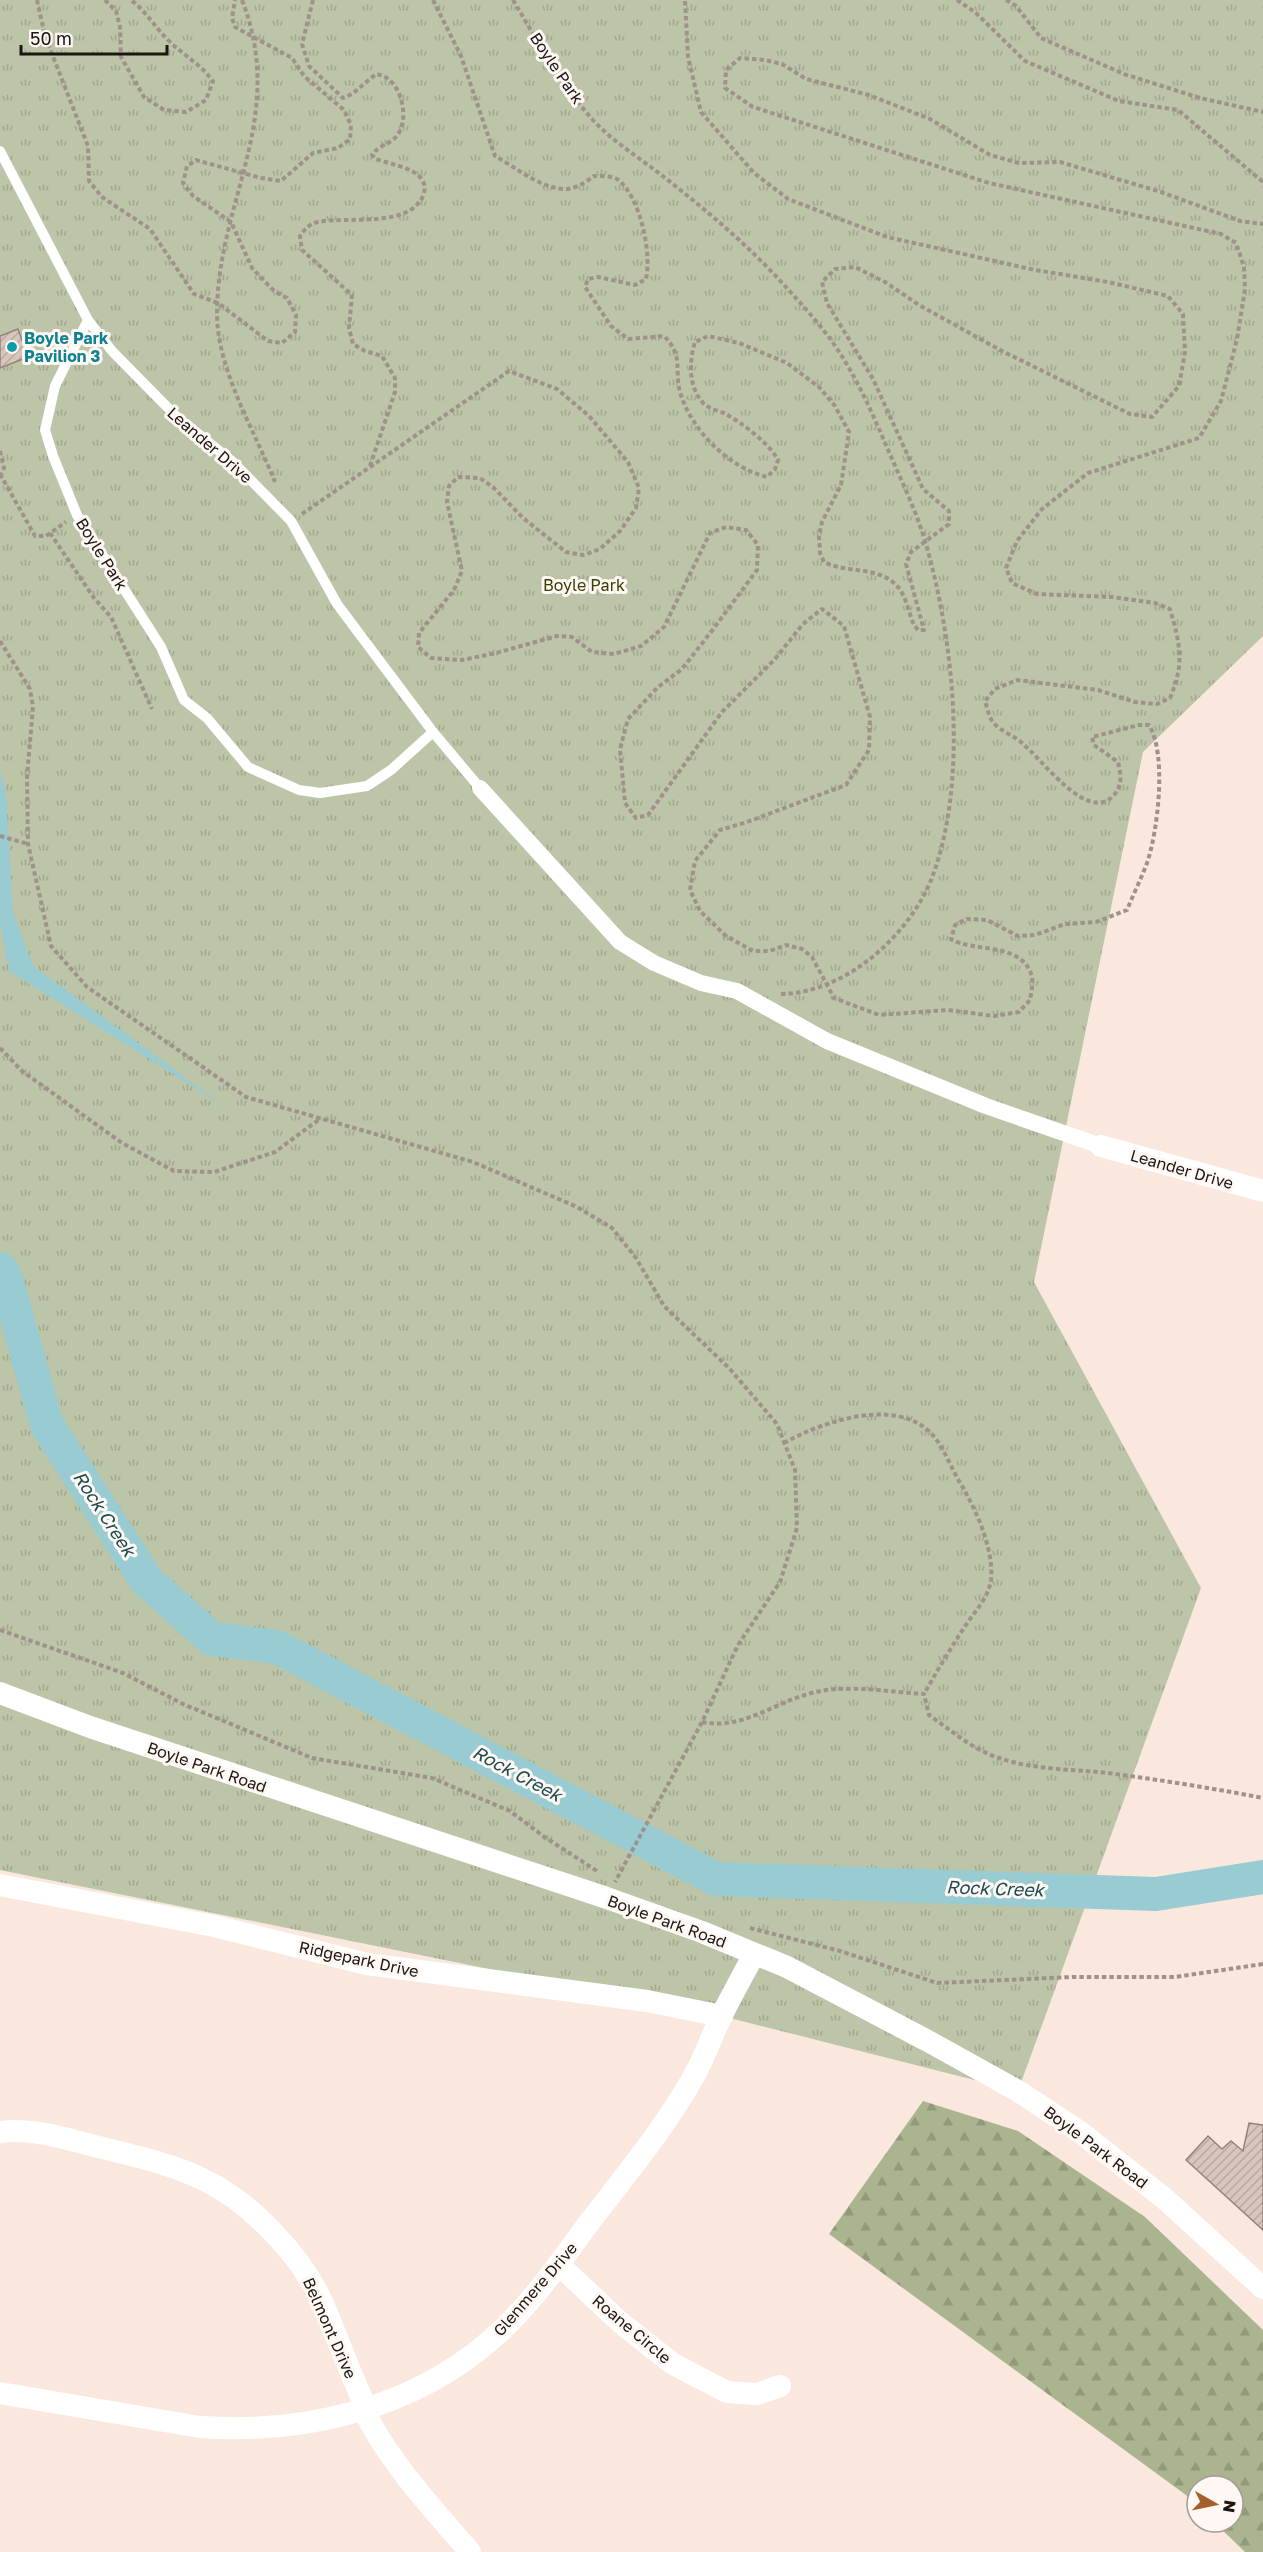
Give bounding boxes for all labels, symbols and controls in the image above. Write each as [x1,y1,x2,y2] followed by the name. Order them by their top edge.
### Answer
[21,18,166,56] scale bar
[30,27,72,49] text: 50 m
[526,28,588,108] street label: Boyle Park
[24,328,109,366] place label: Boyle Park Pavilion 3
[5,340,19,354] marker: Boyle Park Pavilion 3
[163,403,257,487] street label: Leander Drive
[72,514,132,594] street label: Boyle Park
[543,575,625,595] park label: Boyle Park
[1128,1145,1236,1193] street label: Leander Drive
[69,1467,142,1562] water label: Rock Creek
[145,1737,269,1797] street label: Boyle Park Road
[469,1741,567,1807] water label: Rock Creek
[946,1875,1046,1901] water label: Rock Creek
[605,1890,729,1952] street label: Boyle Park Road
[297,1937,421,1981] street label: Ridgepark Drive
[1040,2101,1152,2193] street label: Boyle Park Road
[489,2238,581,2340] street label: Glenmere Drive
[299,2274,361,2382] street label: Belmont Drive
[589,2290,675,2368] street label: Roane Circle
[1185,2474,1245,2534] north arrow
[1219,2499,1241,2514] text: N

